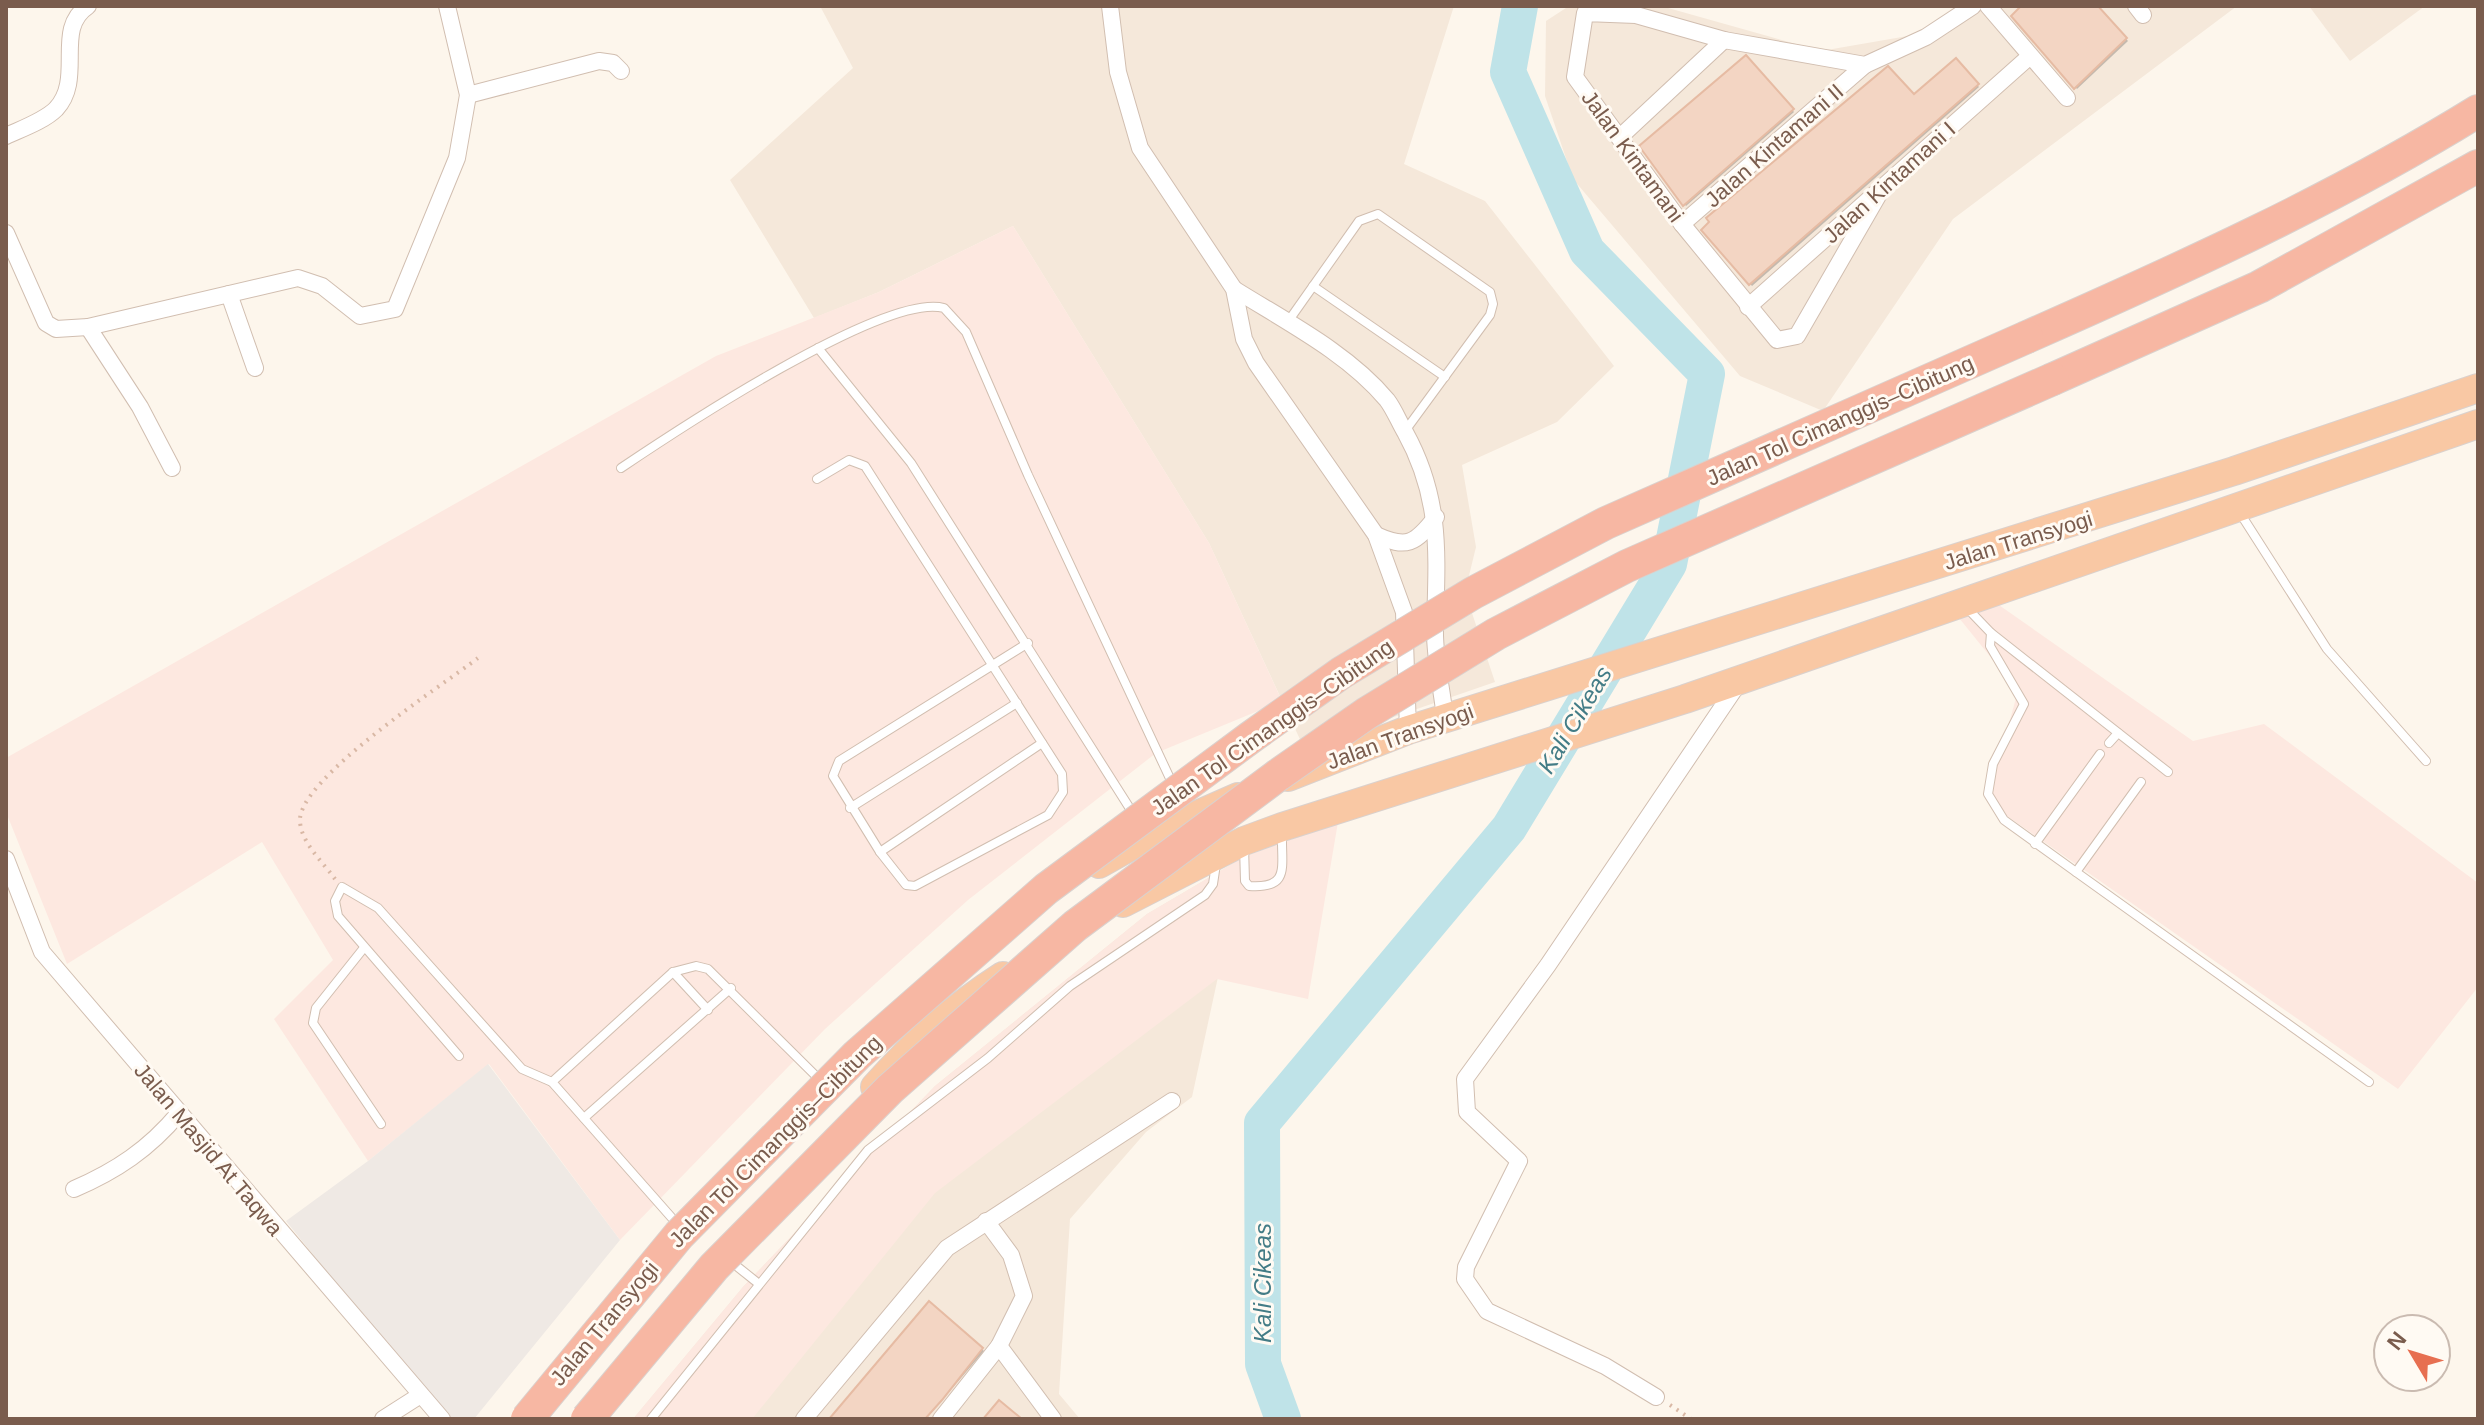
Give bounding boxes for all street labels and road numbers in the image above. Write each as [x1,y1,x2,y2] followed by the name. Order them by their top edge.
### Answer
[1700,79,1849,212] street label: Jalan Kintamani II
[1576,86,1689,227] street label: Jalan Kintamani
[1818,117,1960,248] street label: Jalan Kintamani I
[1703,350,1977,491] street label: Jalan Tol Cimanggis–Cibitung
[1941,506,2095,575] street label: Jalan Transyogi
[1147,634,1398,821] street label: Jalan Tol Cimanggis–Cibitung
[1323,698,1477,775] street label: Jalan Transyogi
[664,1030,887,1253] street label: Jalan Tol Cimanggis–Cibitung
[129,1058,289,1241] street label: Jalan Masjid At Taqwa
[545,1256,663,1390] street label: Jalan Transyogi

